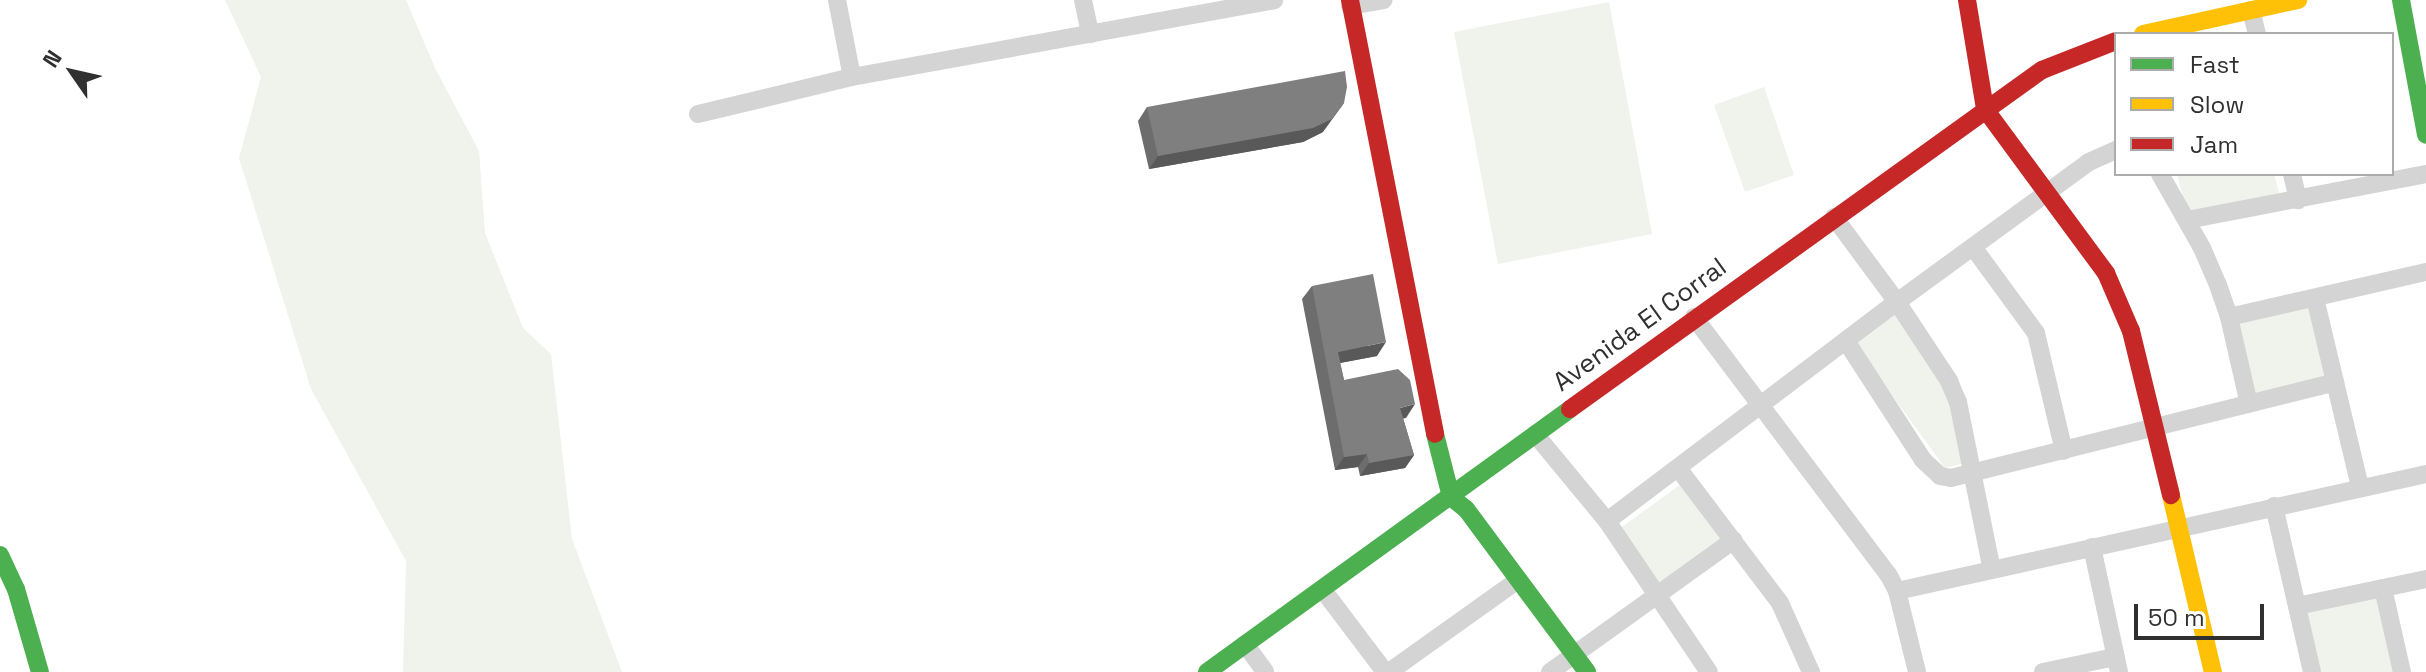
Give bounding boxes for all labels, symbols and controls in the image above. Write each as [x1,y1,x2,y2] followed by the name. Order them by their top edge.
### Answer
[32,32,112,112] north arrow
[2114,32,2394,176] legend
[36,45,68,73] text: N
[2190,49,2240,80] text: Fast
[2190,89,2244,120] text: Slow
[2190,129,2238,160] text: Jam
[1547,252,1733,398] street label: Avenida El Corral
[2138,588,2268,638] scale bar
[2148,602,2205,633] text: 50 m

